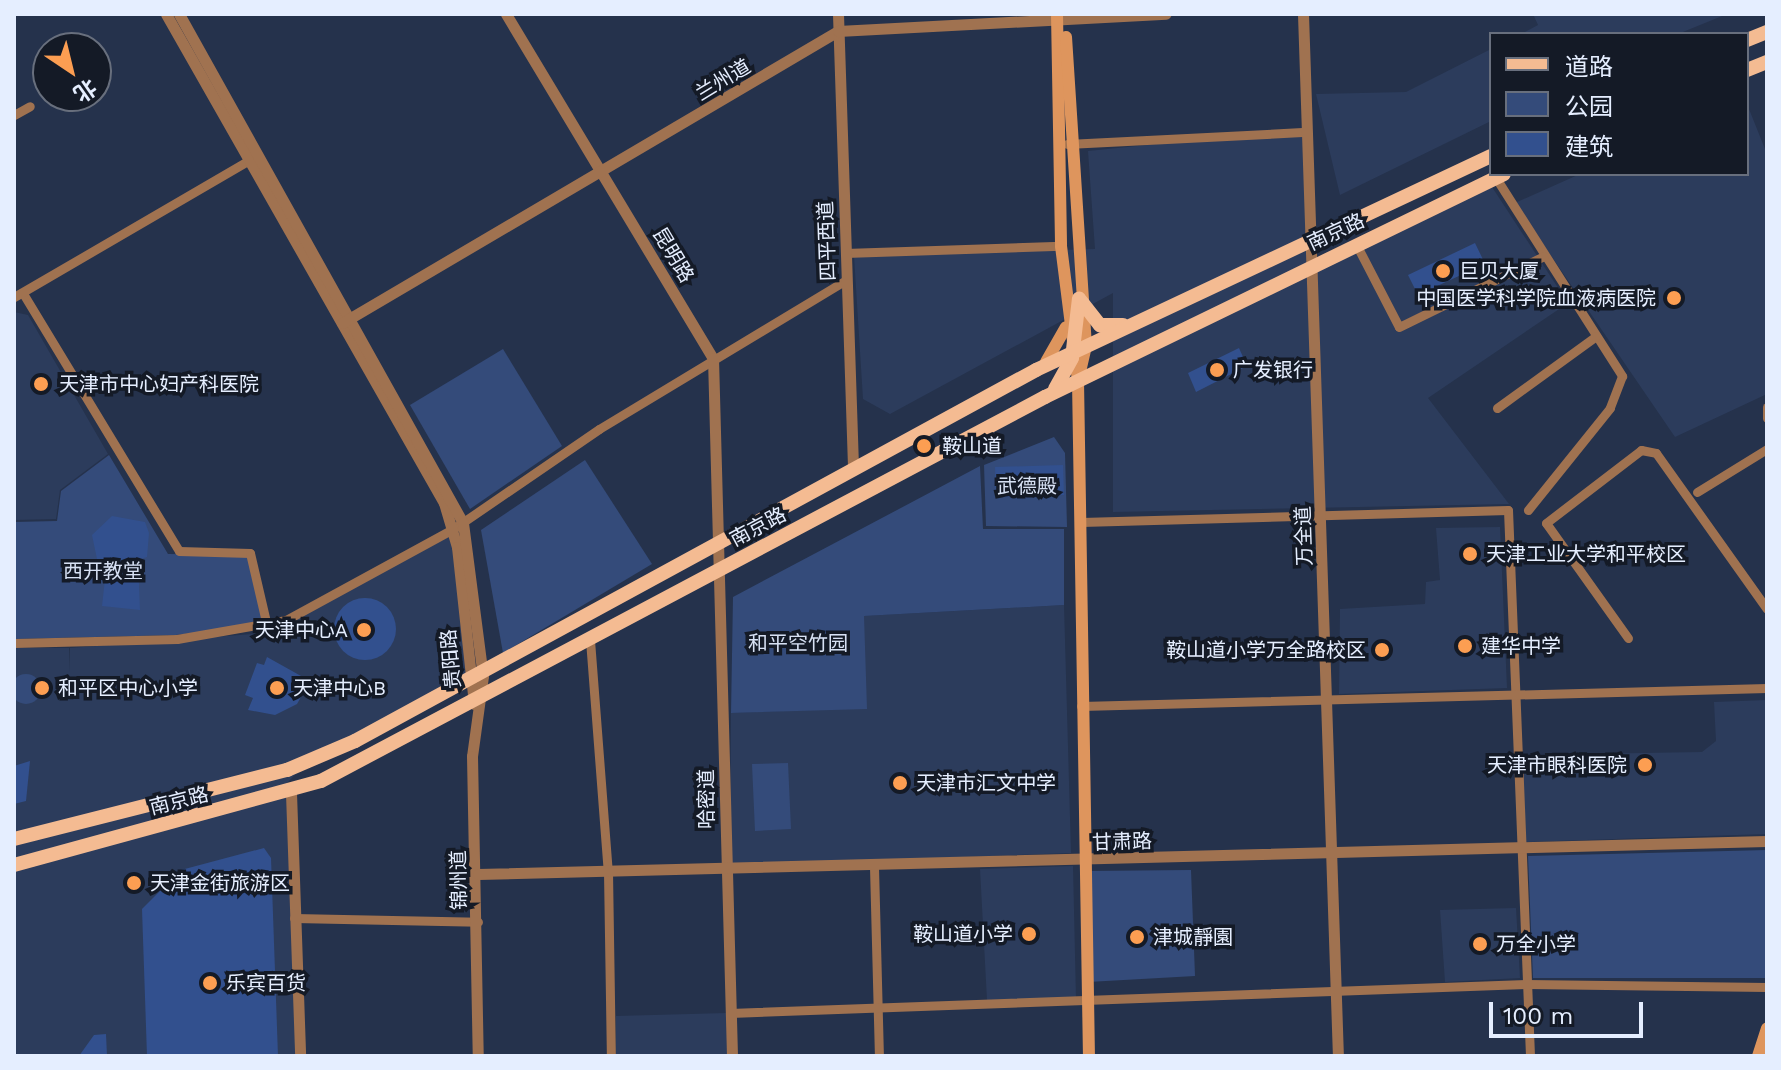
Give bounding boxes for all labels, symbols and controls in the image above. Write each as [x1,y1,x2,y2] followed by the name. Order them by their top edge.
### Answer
[32,32,112,112] north arrow
[1489,32,1749,176] legend
[1565,53,1613,81] text: 道路
[691,54,755,106] street label: 兰州道
[69,74,101,107] text: 北
[1565,93,1613,121] text: 公园
[1565,133,1613,161] text: 建筑
[814,201,840,281] street label: 四平西道
[1304,208,1368,256] street label: 南京路
[647,223,699,287] street label: 昆明路
[1459,259,1539,283] place label: 巨贝大厦
[1434,262,1452,280] marker: 巨贝大厦
[1416,286,1656,310] place label: 中国医学科学院血液病医院
[1663,287,1685,309] marker: 中国医学科学院血液病医院
[1233,358,1313,382] place label: 广发银行
[1208,361,1226,379] marker: 广发银行
[59,372,259,396] place label: 天津市中心妇产科医院
[30,373,52,395] marker: 天津市中心妇产科医院
[942,434,1002,458] place label: 鞍山道
[913,435,935,457] marker: 鞍山道
[997,474,1057,498] park label: 武德殿
[726,502,790,552] street label: 南京路
[1291,506,1317,566] street label: 万全道
[1486,542,1686,566] place label: 天津工业大学和平校区
[1461,545,1479,563] marker: 天津工业大学和平校区
[63,559,143,583] park label: 西开教堂
[255,618,348,642] place label: 天津中心A
[355,621,373,639] marker: 天津中心A
[436,628,466,690] street label: 贵阳路
[748,631,848,655] park label: 和平空竹园
[1481,634,1561,658] place label: 建华中学
[1456,637,1474,655] marker: 建华中学
[1166,638,1366,662] place label: 鞍山道小学万全路校区
[1373,641,1391,659] marker: 鞍山道小学万全路校区
[58,676,198,700] place label: 和平区中心小学
[293,676,386,700] place label: 天津中心B
[33,679,51,697] marker: 和平区中心小学
[268,679,286,697] marker: 天津中心B
[1487,753,1627,777] place label: 天津市眼科医院
[1634,754,1656,776] marker: 天津市眼科医院
[694,769,718,829] street label: 哈密道
[916,771,1056,795] place label: 天津市汇文中学
[891,774,909,792] marker: 天津市汇文中学
[147,782,211,820] street label: 南京路
[1092,829,1152,855] street label: 甘肃路
[446,850,472,910] street label: 锦州道
[150,871,290,895] place label: 天津金街旅游区
[125,874,143,892] marker: 天津金街旅游区
[913,922,1013,946] place label: 鞍山道小学
[1020,925,1038,943] marker: 鞍山道小学
[1153,925,1233,949] place label: 津城靜園
[1128,928,1146,946] marker: 津城靜園
[1496,932,1576,956] place label: 万全小学
[1471,935,1489,953] marker: 万全小学
[226,971,306,995] place label: 乐宾百货
[201,974,219,992] marker: 乐宾百货
[1493,986,1647,1036] scale bar
[1503,1002,1573,1030] text: 100 m

